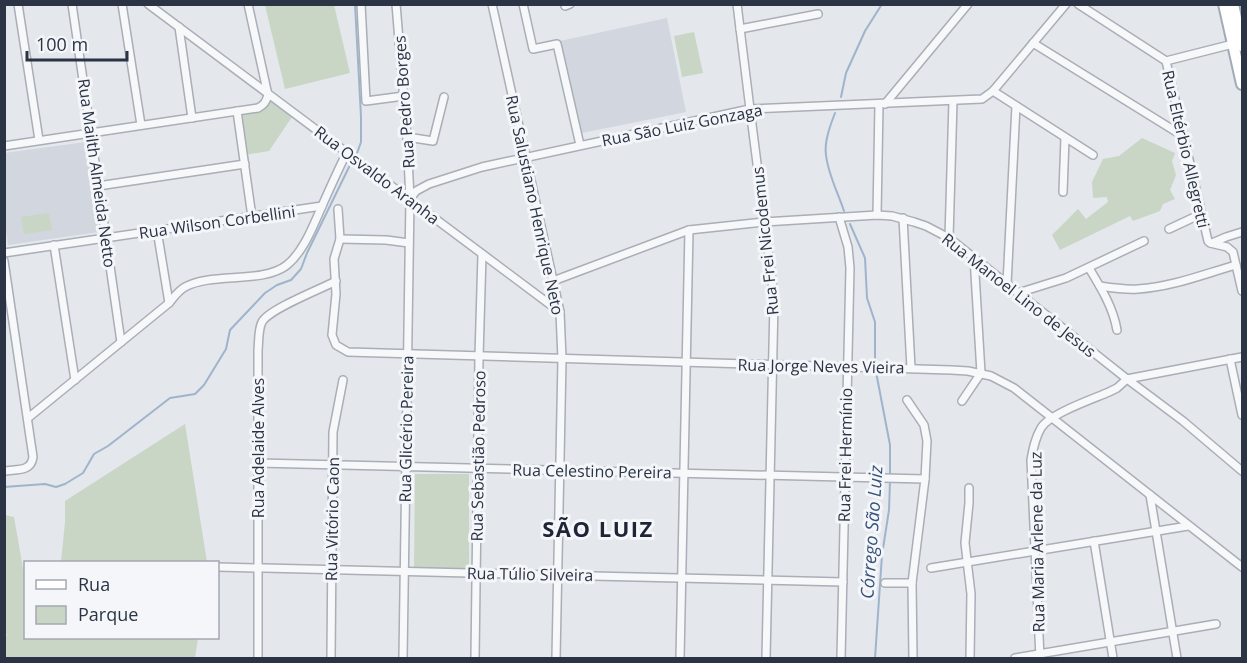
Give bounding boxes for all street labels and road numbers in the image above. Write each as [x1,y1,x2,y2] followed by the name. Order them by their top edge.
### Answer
[388,35,420,169] street label: Rua Pedro Borges
[1157,68,1215,230] street label: Rua Eltérbio Allegretti
[73,77,121,269] street label: Rua Mailth Almeida Netto
[501,93,569,317] street label: Rua Salustiano Henrique Neto
[600,99,764,151] street label: Rua São Luiz Gonzaga
[310,121,444,229] street label: Rua Osvaldo Aranha
[746,166,784,316] street label: Rua Frei Nicodemus
[137,200,297,244] street label: Rua Wilson Corbellini
[937,228,1101,362] street label: Rua Manoel Lino de Jesus
[737,354,905,378] street label: Rua Jorge Neves Vieira
[394,355,418,503] street label: Rua Glicério Pereira
[466,370,490,542] street label: Rua Sebastião Pedroso
[247,378,269,518] street label: Rua Adelaide Alves
[833,388,857,522] street label: Rua Frei Hermínio
[1024,451,1050,633] street label: Rua Maria Arlene da Luz
[320,457,344,581] street label: Rua Vitório Caon
[512,459,672,483] street label: Rua Celestino Pereira
[467,562,593,586] street label: Rua Túlio Silveira

